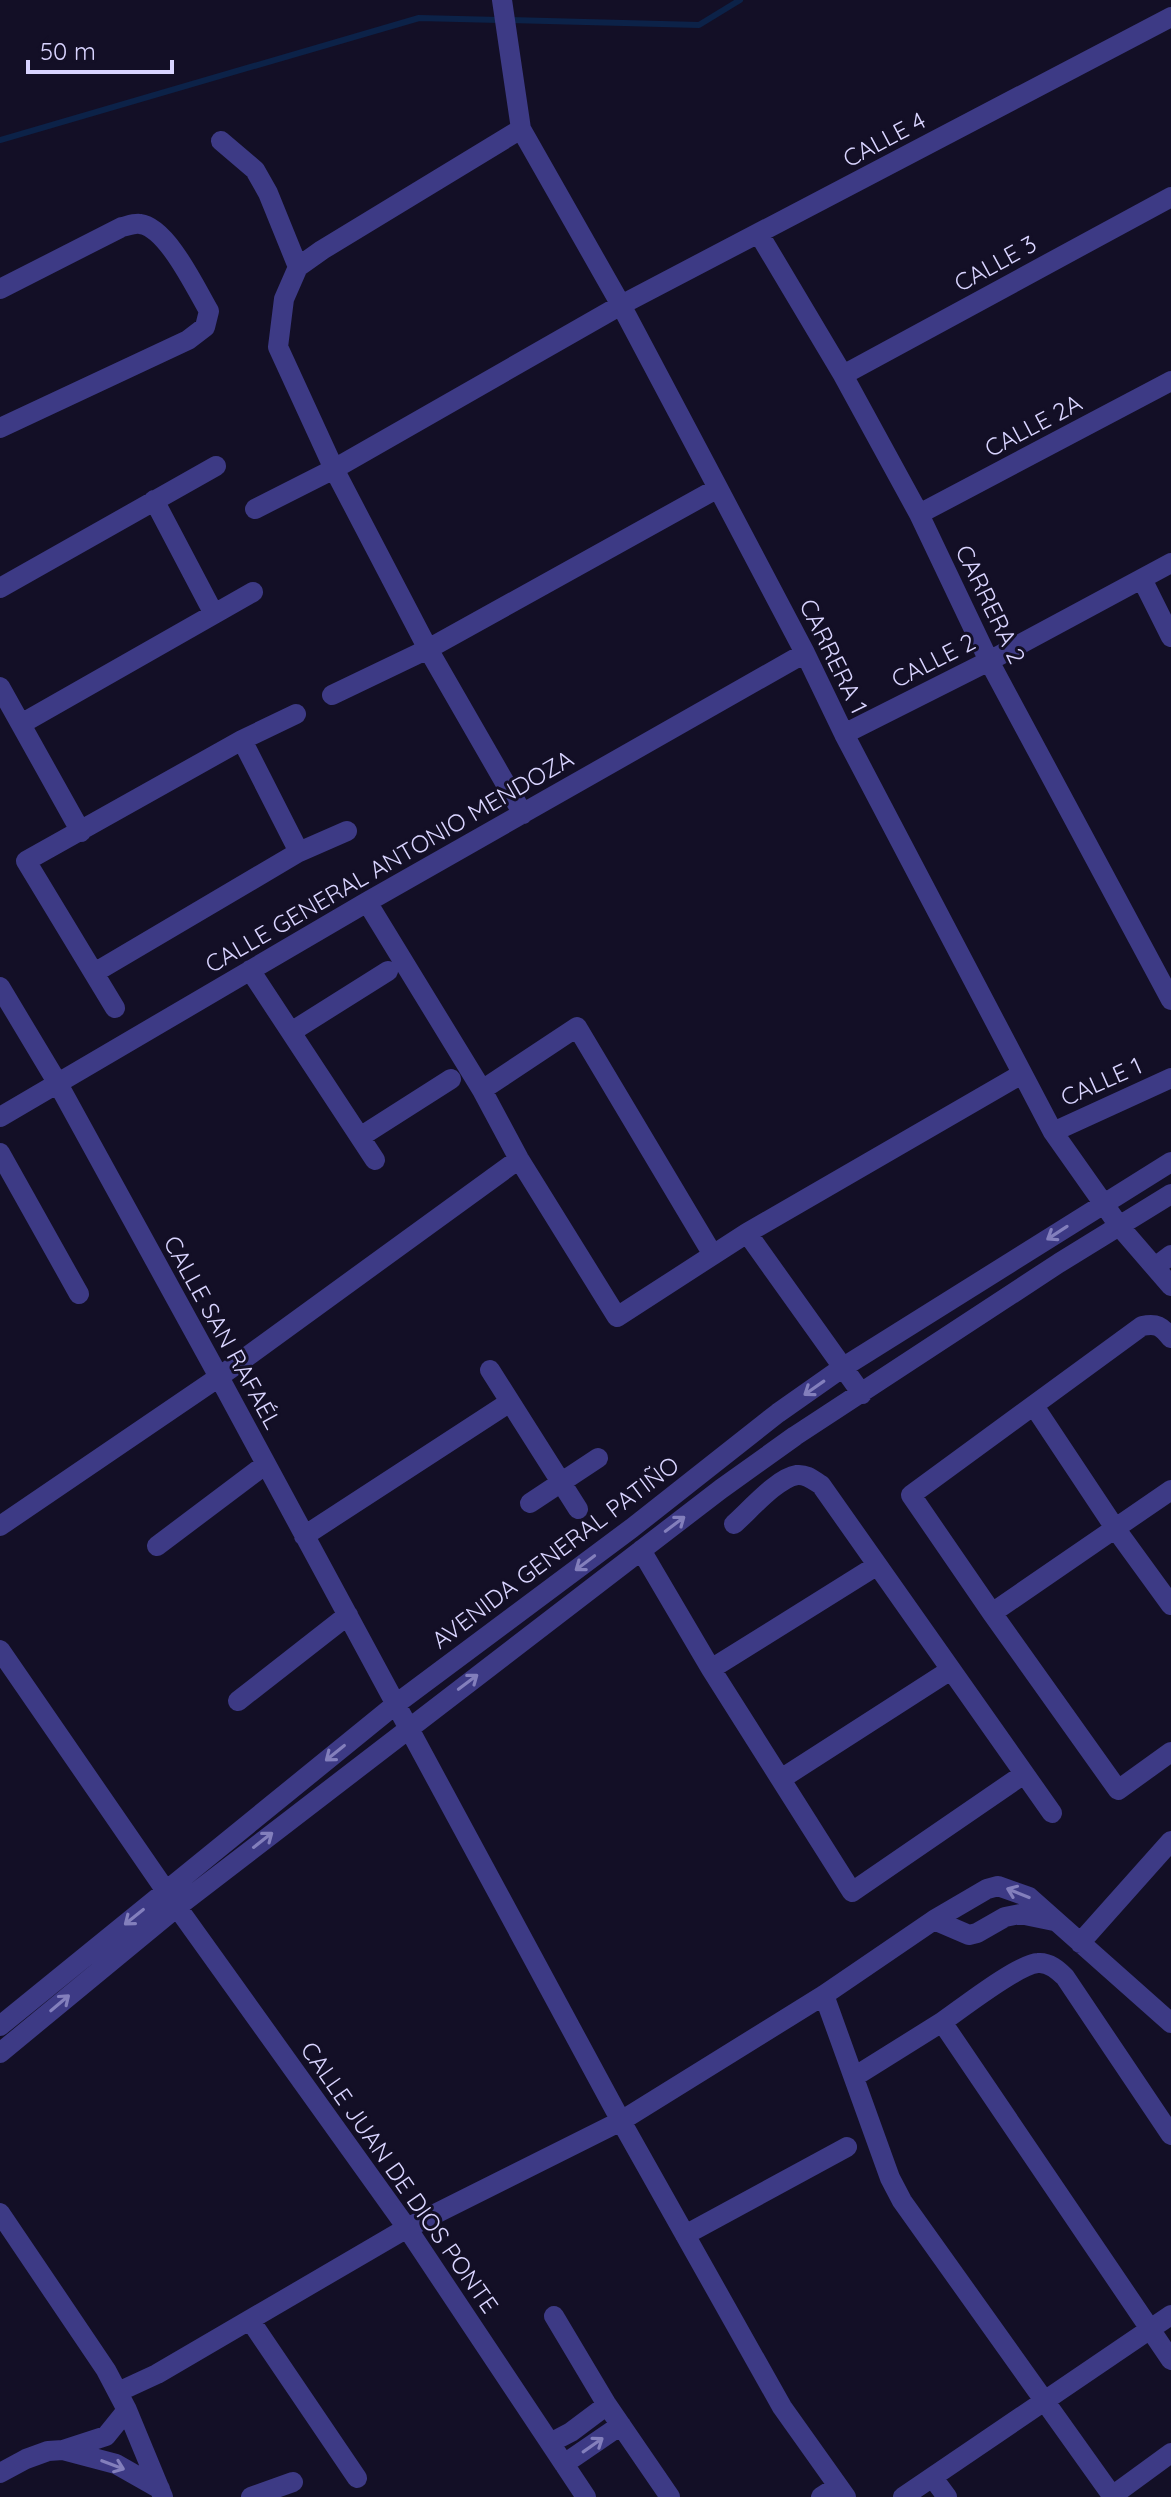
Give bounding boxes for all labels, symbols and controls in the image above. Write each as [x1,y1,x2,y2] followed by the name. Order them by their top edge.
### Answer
[28,24,172,74] scale bar
[40,36,96,66] text: 50 m
[837,105,931,173] street label: CALLE 4
[949,228,1041,298] street label: CALLE 3
[979,387,1087,463] street label: CALLE 2A
[949,540,1033,668] street label: CARRERA 2
[793,594,875,718] street label: CARRERA 1
[886,626,980,694] street label: CALLE 2
[200,743,578,979] street label: CALLE GENERAL ANTONIO MENDOZA
[1056,1050,1146,1112] street label: CALLE 1
[1046,1225,1069,1241] one-way arrow
[157,1230,289,1434] street label: CALLE SAN RAFAÉL
[804,1380,826,1396] one-way arrow
[425,1449,685,1655] street label: AVENIDA GENERAL PATIÑO
[664,1515,685,1532] one-way arrow
[575,1554,597,1571] one-way arrow
[457,1673,479,1690] one-way arrow
[325,1744,346,1762] one-way arrow
[252,1832,273,1849] one-way arrow
[1006,1885,1030,1899] one-way arrow
[124,1909,145,1926] one-way arrow
[49,1994,70,2012] one-way arrow
[295,2035,505,2319] street label: CALLE JUAN DE DIOS PONTE
[581,2437,603,2453] one-way arrow
[100,2459,125,2473] one-way arrow

